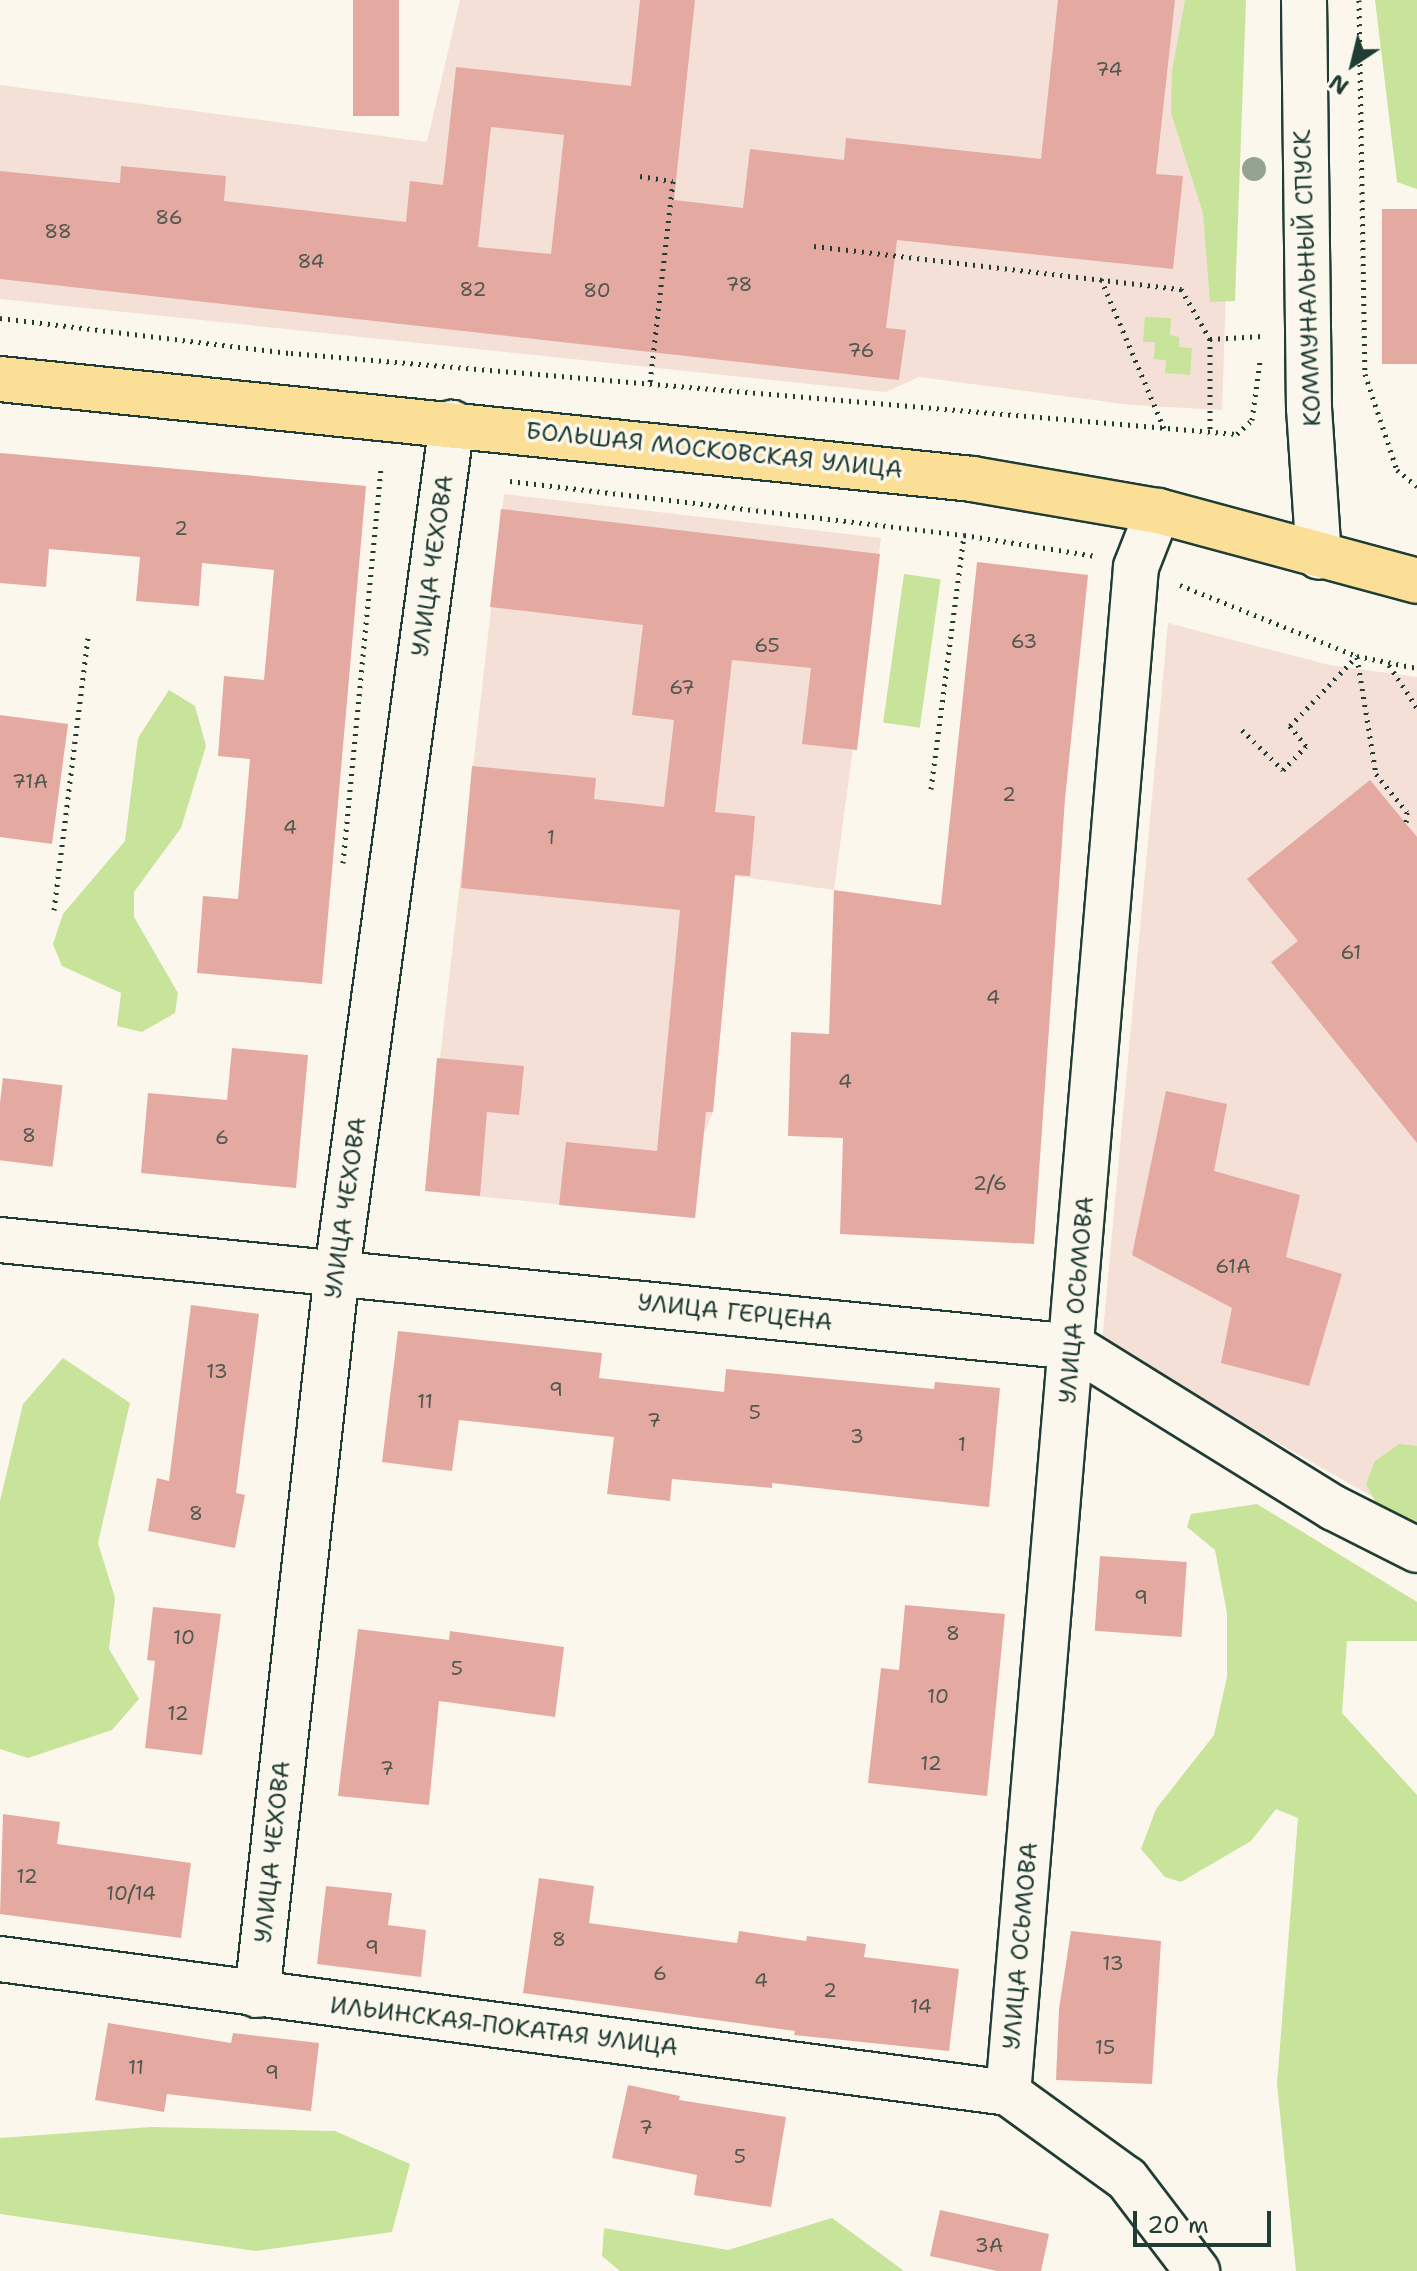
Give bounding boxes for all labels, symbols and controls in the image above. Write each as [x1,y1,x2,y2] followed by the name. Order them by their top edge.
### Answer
[1313,24,1393,104] north arrow
[1095,57,1123,81] house number: 74
[1323,67,1354,101] text: N
[1288,129,1328,427] street label: КОММУНАЛЬНЫЙ СПУСК
[155,205,183,229] house number: 86
[44,219,72,243] house number: 88
[297,249,325,273] house number: 84
[725,272,753,296] house number: 78
[460,277,486,301] house number: 82
[583,278,611,302] house number: 80
[847,338,875,362] house number: 76
[524,417,904,485] street label: БОЛЬШАЯ МОСКОВСКАЯ УЛИЦА
[406,473,460,659] street label: УЛИЦА ЧЕХОВА
[174,516,188,540] house number: 2
[1011,629,1037,653] house number: 63
[754,633,780,657] house number: 65
[669,675,695,699] house number: 67
[12,769,48,793] house number: 71А
[1002,782,1016,806] house number: 2
[283,815,297,839] house number: 4
[547,825,555,849] house number: 1
[1341,940,1361,964] house number: 61
[986,985,1000,1009] house number: 4
[838,1069,852,1093] house number: 4
[319,1115,373,1301] street label: УЛИЦА ЧЕХОВА
[22,1123,36,1147] house number: 8
[215,1125,229,1149] house number: 6
[973,1171,1007,1195] house number: 2/6
[1054,1195,1100,1405] street label: УЛИЦА ОСЬМОВА
[1215,1254,1251,1278] house number: 61А
[636,1288,834,1338] street label: УЛИЦА ГЕРЦЕНА
[206,1359,228,1383] house number: 13
[549,1377,563,1401] house number: 9
[417,1389,433,1413] house number: 11
[749,1400,761,1424] house number: 5
[647,1408,661,1432] house number: 7
[850,1424,864,1448] house number: 3
[958,1432,966,1456] house number: 1
[189,1501,203,1525] house number: 8
[1134,1585,1148,1609] house number: 9
[946,1621,960,1645] house number: 8
[173,1625,195,1649] house number: 10
[451,1656,463,1680] house number: 5
[927,1684,949,1708] house number: 10
[167,1701,189,1725] house number: 12
[920,1751,942,1775] house number: 12
[380,1756,394,1780] house number: 7
[249,1759,297,1945] street label: УЛИЦА ЧЕХОВА
[998,1841,1044,2051] street label: УЛИЦА ОСЬМОВА
[16,1864,38,1888] house number: 12
[106,1881,156,1905] house number: 10/14
[552,1927,566,1951] house number: 8
[365,1935,379,1959] house number: 9
[1102,1951,1124,1975] house number: 13
[653,1961,667,1985] house number: 6
[754,1968,768,1992] house number: 4
[823,1978,837,2002] house number: 2
[328,1991,680,2063] street label: ИЛЬИНСКАЯ-ПОКАТАЯ УЛИЦА
[910,1994,932,2018] house number: 14
[1095,2035,1115,2059] house number: 15
[128,2055,144,2079] house number: 11
[265,2060,279,2084] house number: 9
[639,2115,653,2139] house number: 7
[734,2144,746,2168] house number: 5
[1137,2195,1275,2245] scale bar
[1147,2209,1209,2241] text: 20 m
[975,2233,1003,2257] house number: 3А

